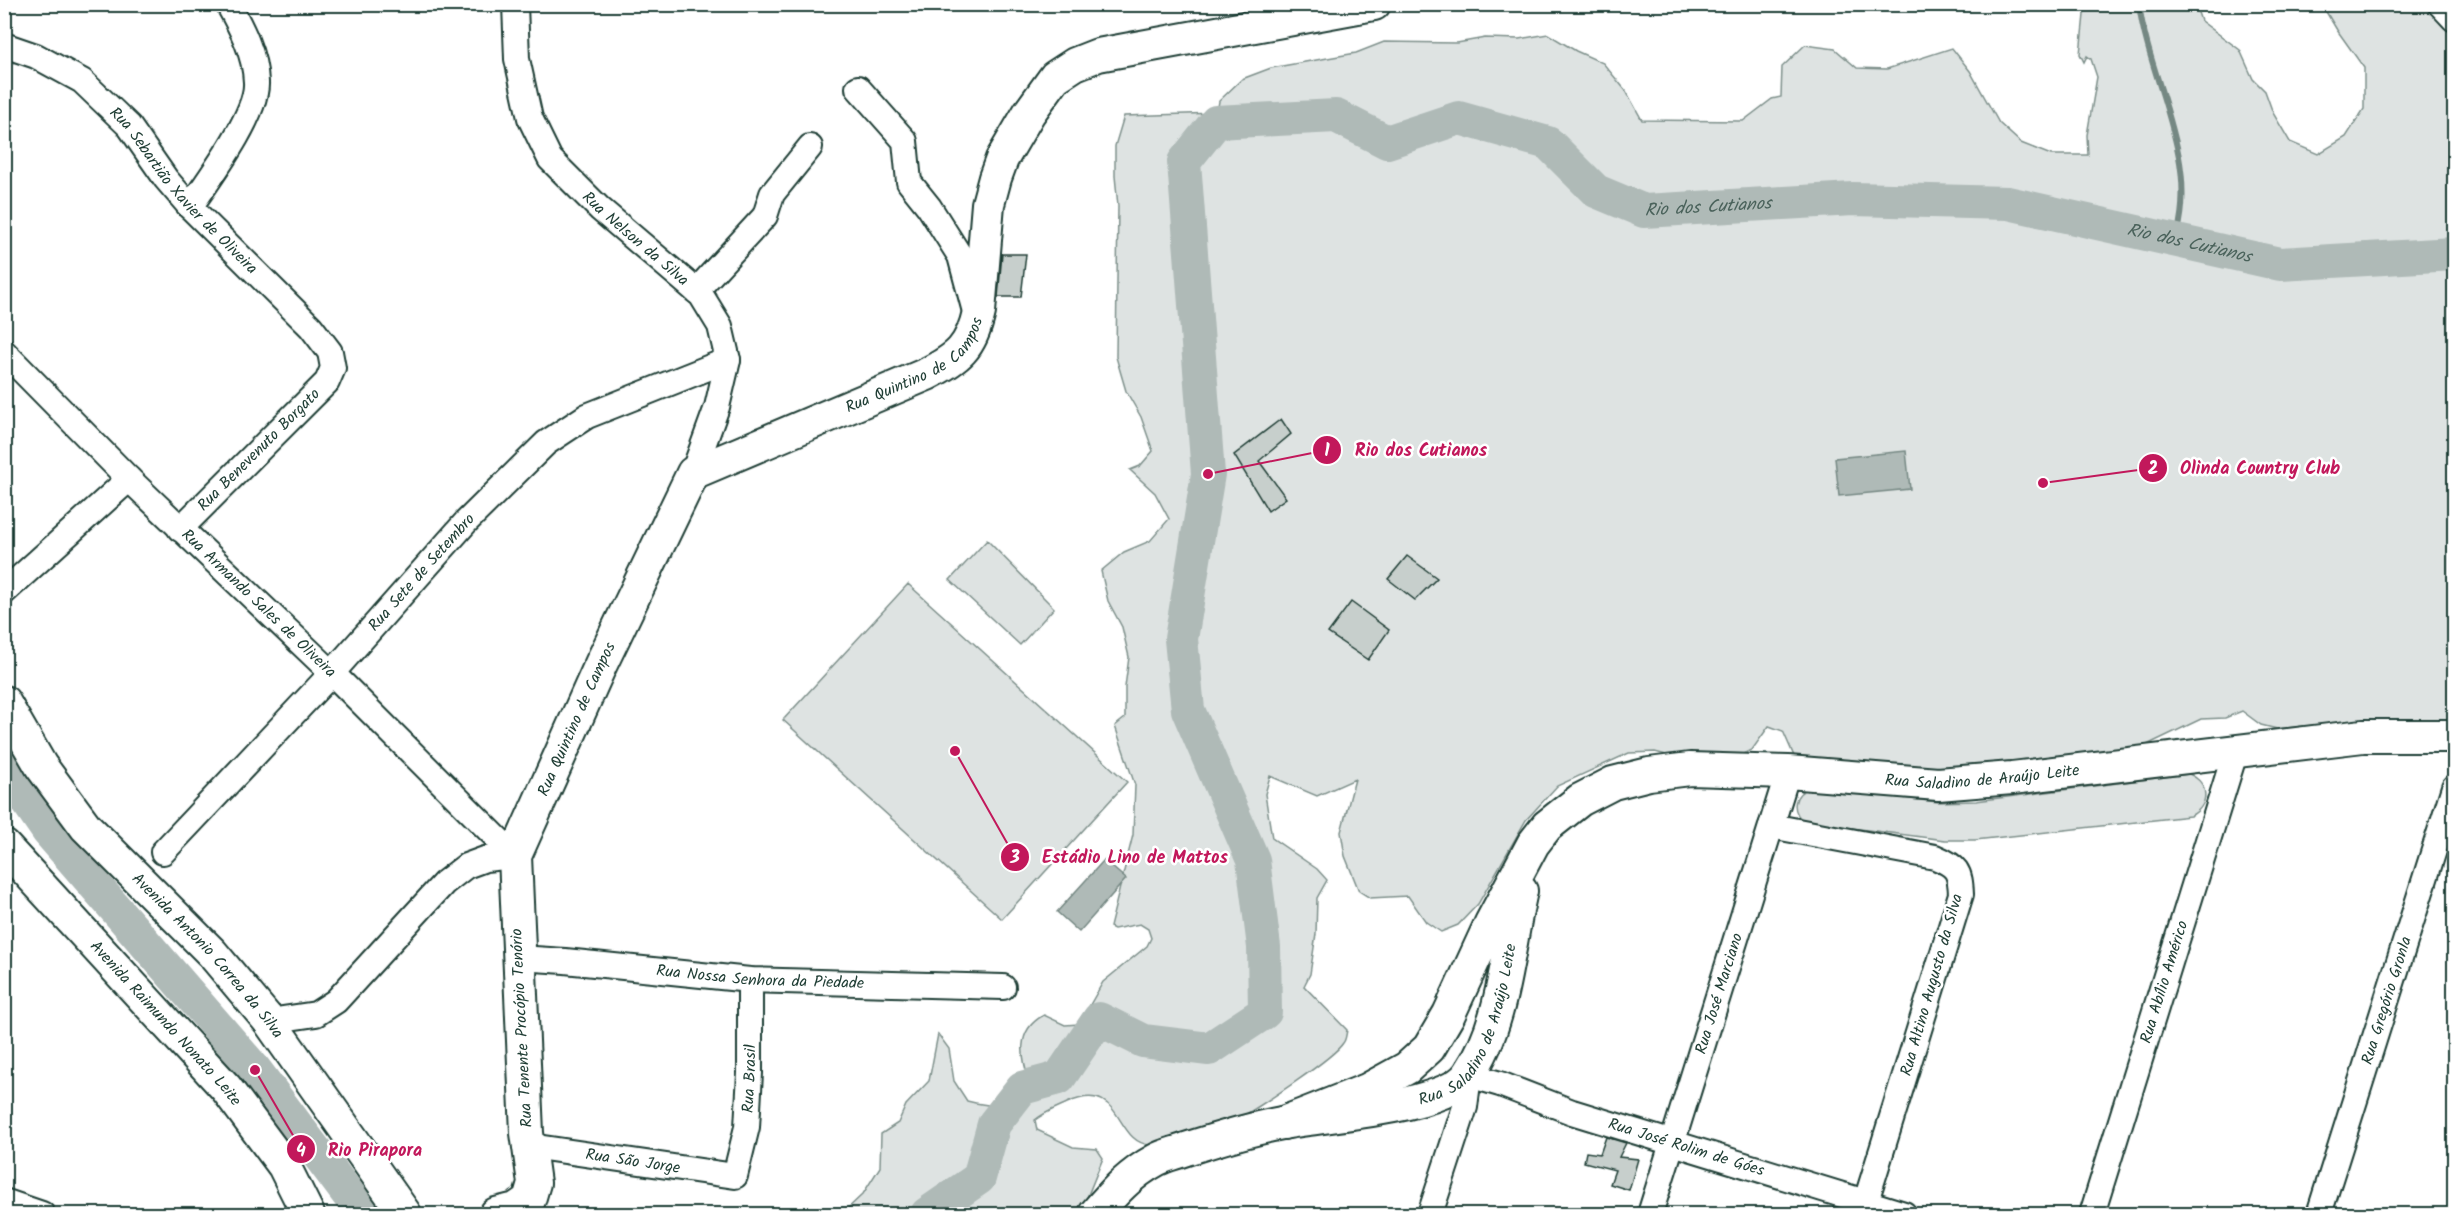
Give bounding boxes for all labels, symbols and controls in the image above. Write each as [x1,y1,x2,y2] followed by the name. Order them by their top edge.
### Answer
[104,101,264,280] street label: Rua Sebartião Xavier de Oliveira
[576,185,694,292] street label: Rua Nelson da Silva
[1644,189,1775,225] water label: Rio dos Cutianos
[2124,216,2257,272] water label: Rio dos Cutianos
[841,314,990,420] street label: Rua Quintino de Campos
[192,383,326,517] street label: Rua Benevenuto Borgato
[1312,432,1499,468] callout: Rio dos Cutianos
[1324,437,1330,466] text: 1
[1355,437,1488,466] text: Rio dos Cutianos
[2138,450,2353,486] callout: Olinda Country Club
[2148,455,2158,484] text: 2
[2180,455,2340,484] text: Olinda Country Club
[362,507,481,637] street label: Rua Sete de Setembro
[176,523,342,684] street label: Rua Armando Sales de Oliveira
[531,638,622,800] street label: Rua Quintino de Campos
[1884,758,2081,797] street label: Rua Saladino de Araújo Leite
[1000,839,1240,875] callout: Estádio Lino de Mattos
[1009,844,1020,873] text: 3
[1042,844,1229,873] text: Estádio Lino de Mattos
[126,867,290,1043] street label: Avenida Antonio Correa da Silva
[1894,891,1970,1079] street label: Rua Altino Augusto da Silva
[2133,917,2195,1046] street label: Rua Abílio Américo
[504,928,540,1128] street label: Rua Tenente Procópio Tenório
[1688,930,1750,1057] street label: Rua José Marciano
[2355,933,2419,1068] street label: Rua Gregório Gronla
[84,935,248,1111] street label: Avenida Raimundo Nonato Leite
[1415,942,1523,1112] street label: Rua Saladino de Araújo Leite
[655,958,864,996] street label: Rua Nossa Senhora da Piedade
[735,1044,763,1114] street label: Rua Brasil
[1605,1111,1768,1183] street label: Rua José Rolim de Góes
[286,1131,434,1167] callout: Rio Pirapora
[296,1137,306,1166] text: 4
[328,1137,422,1166] text: Rio Pirapora
[584,1142,682,1180] street label: Rua São Jorge

